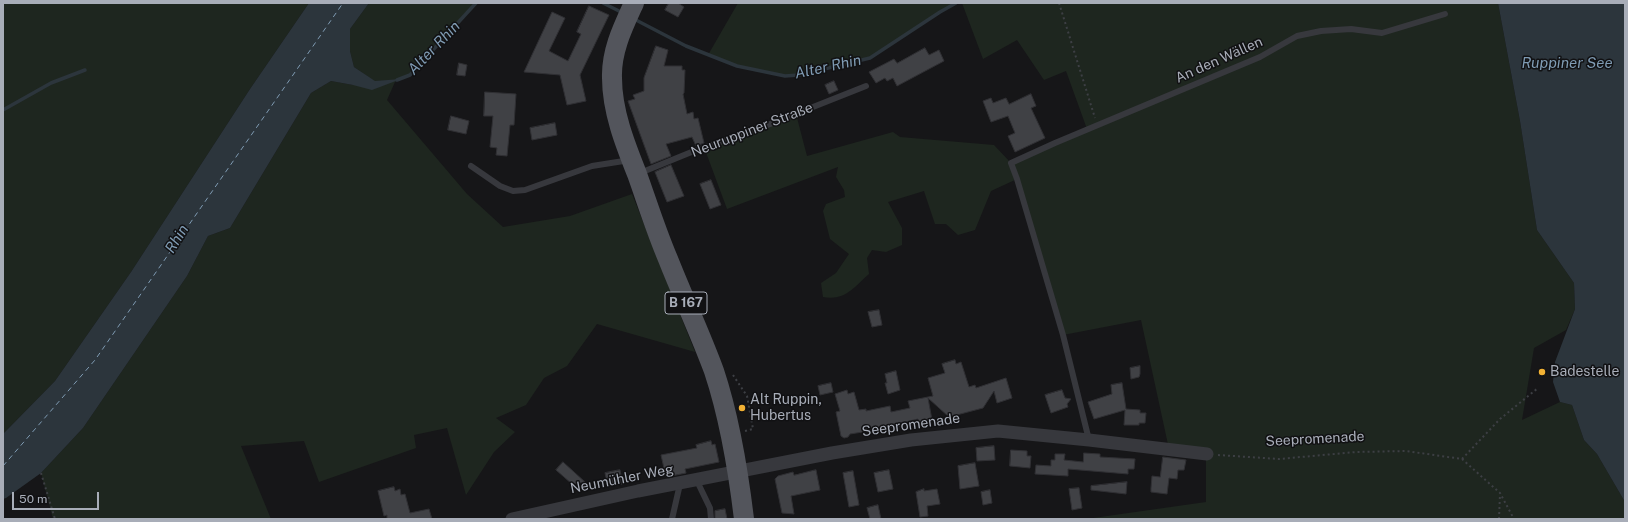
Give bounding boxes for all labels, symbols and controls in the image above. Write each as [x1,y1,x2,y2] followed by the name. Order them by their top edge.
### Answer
[404,18,464,78] water label: Alter Rhin
[1173,33,1265,87] street label: An den Wällen
[793,51,863,83] water label: Alter Rhin
[1521,54,1613,72] water label: Ruppiner See
[689,99,815,161] street label: Neuruppiner Straße
[161,221,193,257] water label: Rhin
[665,292,707,314] road number: B 167
[1550,364,1619,380] place label: Badestelle
[1537,367,1547,377] marker: Badestelle
[750,392,822,424] place label: Alt Ruppin, Hubertus
[737,403,747,413] marker: Alt Ruppin, Hubertus
[861,410,961,440] street label: Seepromenade
[1265,428,1365,450] street label: Seepromenade
[569,461,675,497] street label: Neumühler Weg
[14,484,101,510] scale bar
[19,492,47,506] text: 50 m

